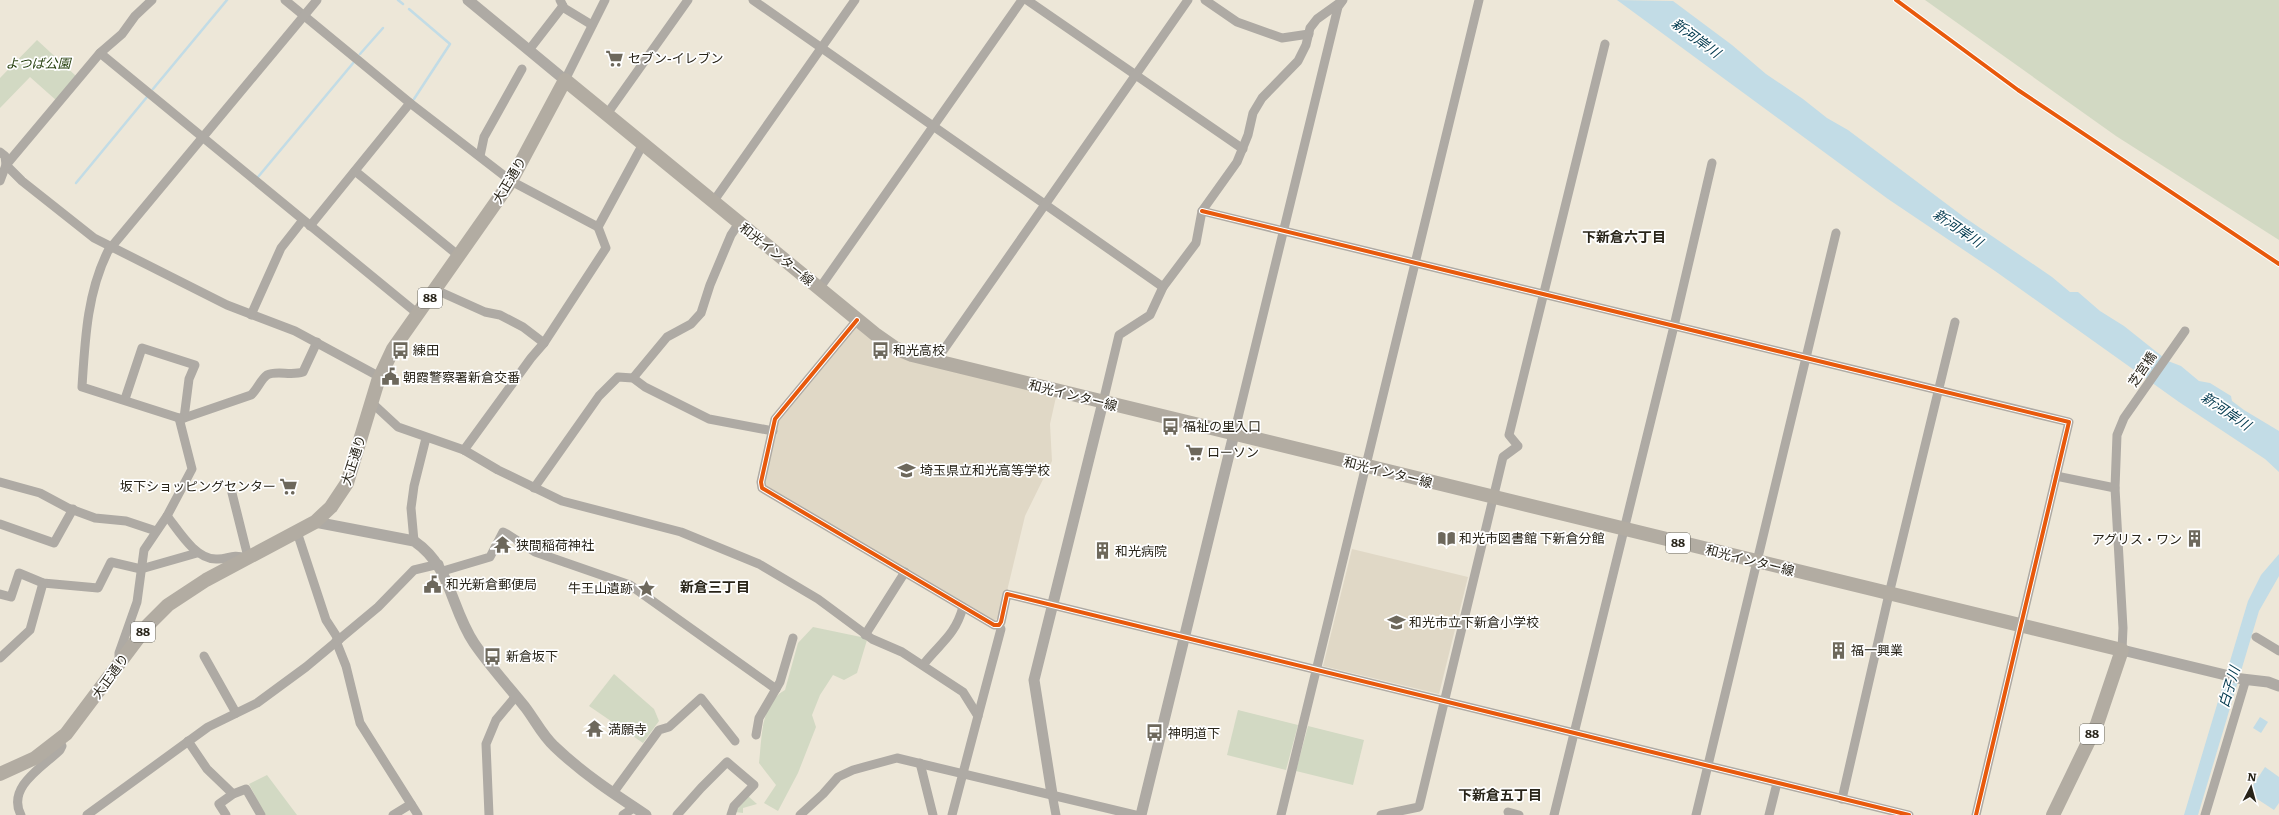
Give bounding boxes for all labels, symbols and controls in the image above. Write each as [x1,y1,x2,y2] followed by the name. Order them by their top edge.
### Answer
[1668,13,1727,63] water label: 新河岸川
[605,48,625,68] supermarket icon: セブン-イレブン
[628,48,724,67] place label: セブン-イレブン
[5,53,72,72] park label: よつば公園
[487,153,530,207] street label: 大正通り
[1930,203,1989,252] water label: 新河岸川
[736,218,819,290] street label: 和光インター線
[1582,226,1666,246] district label: 下新倉六丁目
[418,288,442,308] road number: 88
[390,340,410,360] bus stop icon: 練田
[413,340,439,359] place label: 練田
[870,340,890,360] bus stop icon: 和光高校
[893,340,945,359] place label: 和光高校
[2123,347,2160,390] street label: 芝宮橋
[380,367,400,387] public building icon: 朝霞警察署新倉交番
[403,367,520,386] place label: 朝霞警察署新倉交番
[1027,374,1120,415] street label: 和光インター線
[2198,386,2257,435] water label: 新河岸川
[1160,416,1180,436] bus stop icon: 福祉の里入口
[1183,416,1261,435] place label: 福祉の里入口
[335,432,370,488] street label: 大正通り
[1184,442,1204,462] supermarket icon: ローソン
[1207,442,1259,461] place label: ローソン
[1342,451,1435,492] street label: 和光インター線
[897,460,917,480] school or university icon: 埼玉県立和光高等学校
[920,460,1050,479] place label: 埼玉県立和光高等学校
[120,476,276,495] place label: 坂下ショッピングセンター
[279,476,299,496] supermarket icon: 坂下ショッピングセンター
[1436,528,1456,548] library icon: 和光市図書館 下新倉分館
[1459,528,1605,547] place label: 和光市図書館 下新倉分館
[2092,529,2182,548] place label: アグリス・ワン
[2185,529,2205,549] building icon: アグリス・ワン
[1666,533,1690,553] road number: 88
[493,535,513,555] temple icon: 狭間稲荷神社
[516,535,594,554] place label: 狭間稲荷神社
[1704,539,1797,580] street label: 和光インター線
[1092,541,1112,561] building icon: 和光病院
[1115,541,1167,560] place label: 和光病院
[423,574,443,594] public building icon: 和光新倉郵便局
[446,574,537,593] place label: 和光新倉郵便局
[680,576,750,596] district label: 新倉三丁目
[568,578,633,597] place label: 牛王山遺跡
[636,578,656,598] place icon: 牛王山遺跡
[1386,612,1406,632] school or university icon: 和光市立下新倉小学校
[1409,612,1539,631] place label: 和光市立下新倉小学校
[131,622,155,642] road number: 88
[1828,640,1848,660] building icon: 福一興業
[1851,640,1903,659] place label: 福一興業
[483,646,503,666] bus stop icon: 新倉坂下
[506,646,558,665] place label: 新倉坂下
[87,649,133,702] street label: 大正通り
[2212,662,2244,710] water label: 白子川
[585,719,605,739] temple icon: 満願寺
[608,719,647,738] place label: 満願寺
[1145,723,1165,743] bus stop icon: 神明道下
[1168,723,1220,742] place label: 神明道下
[2080,724,2104,744] road number: 88
[2231,767,2271,807] north arrow
[2247,768,2258,784] text: N
[1458,784,1542,804] district label: 下新倉五丁目

